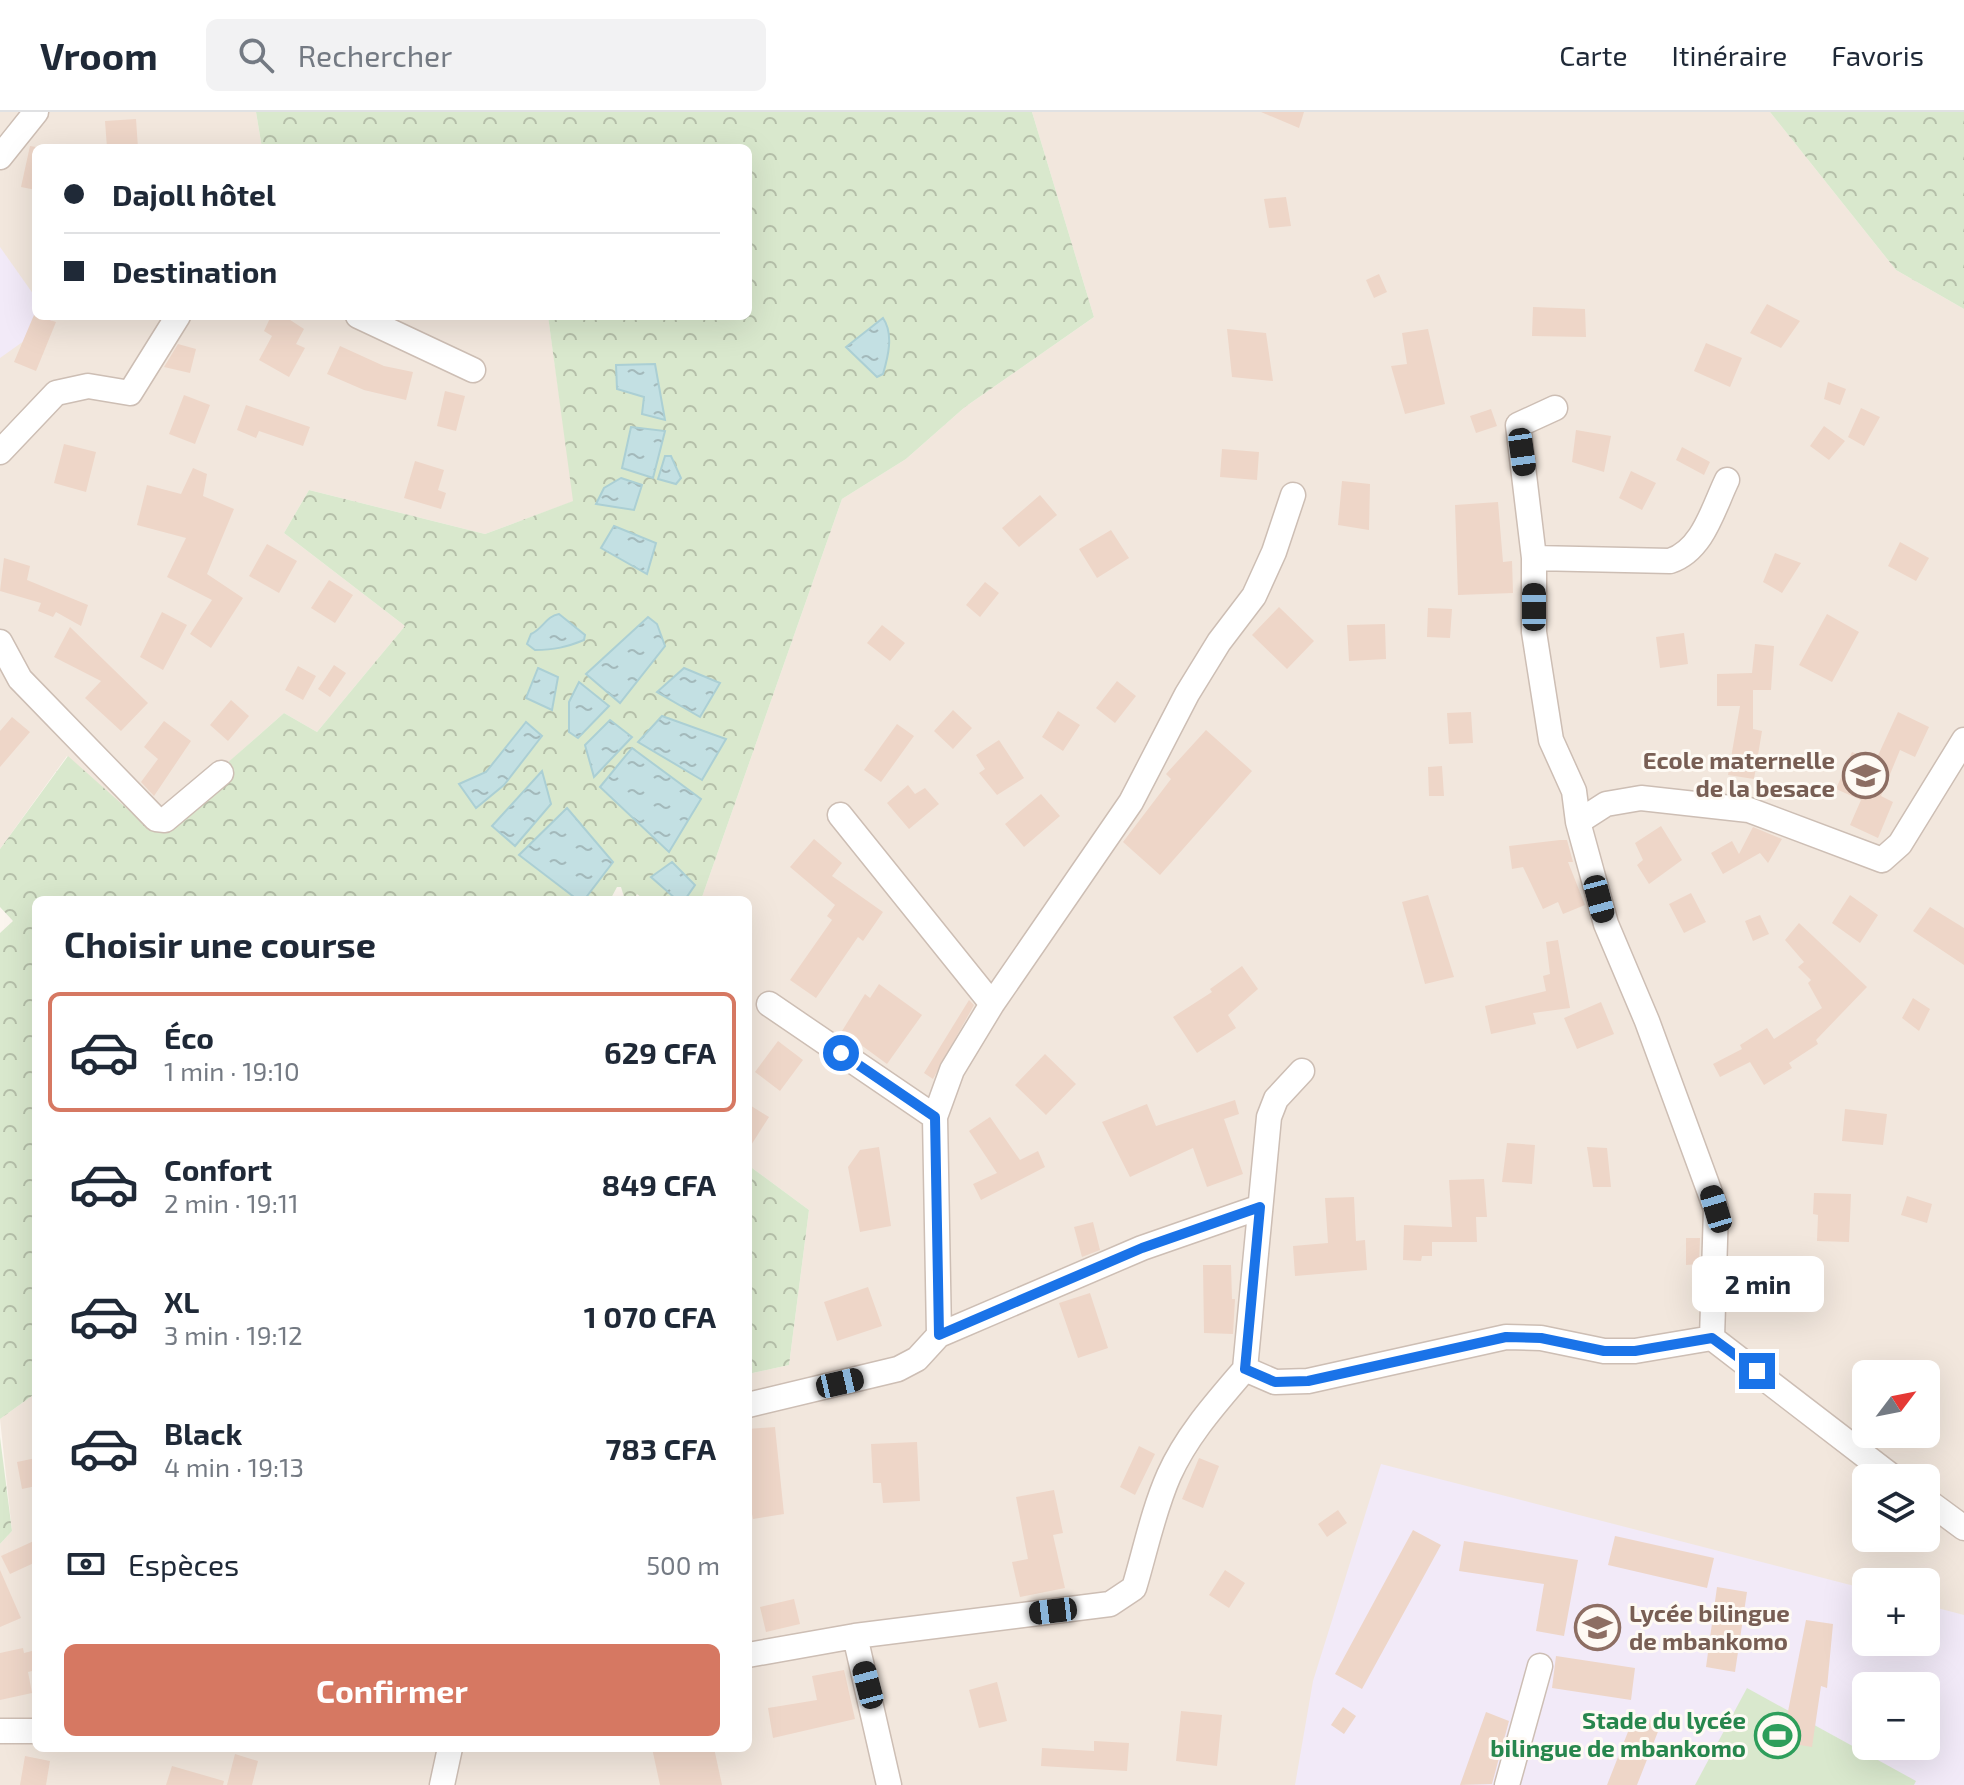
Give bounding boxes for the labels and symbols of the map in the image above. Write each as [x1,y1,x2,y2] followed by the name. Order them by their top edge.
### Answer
[1507,427,1537,477] car
[1522,583,1546,631] car
[1643,745,1835,802] place label: Ecole maternelle de la besace
[1842,751,1890,799] school or university icon: Ecole maternelle de la besace
[1581,873,1617,925] car
[823,1035,859,1071] route start
[1698,1183,1734,1235] car
[1691,1255,1823,1311] callout: 2 min
[1739,1353,1775,1389] route end
[1852,1360,1940,1448] north arrow
[814,1366,866,1400] car
[1028,1596,1078,1626] car
[1629,1598,1790,1655] place label: Lycée bilingue de mbankomo
[1574,1604,1622,1652] school or university icon: Lycée bilingue de mbankomo
[850,1659,886,1711] car
[1490,1705,1746,1762] place label: Stade du lycée bilingue de mbankomo
[1753,1711,1801,1759] sports icon: Stade du lycée bilingue de mbankomo

